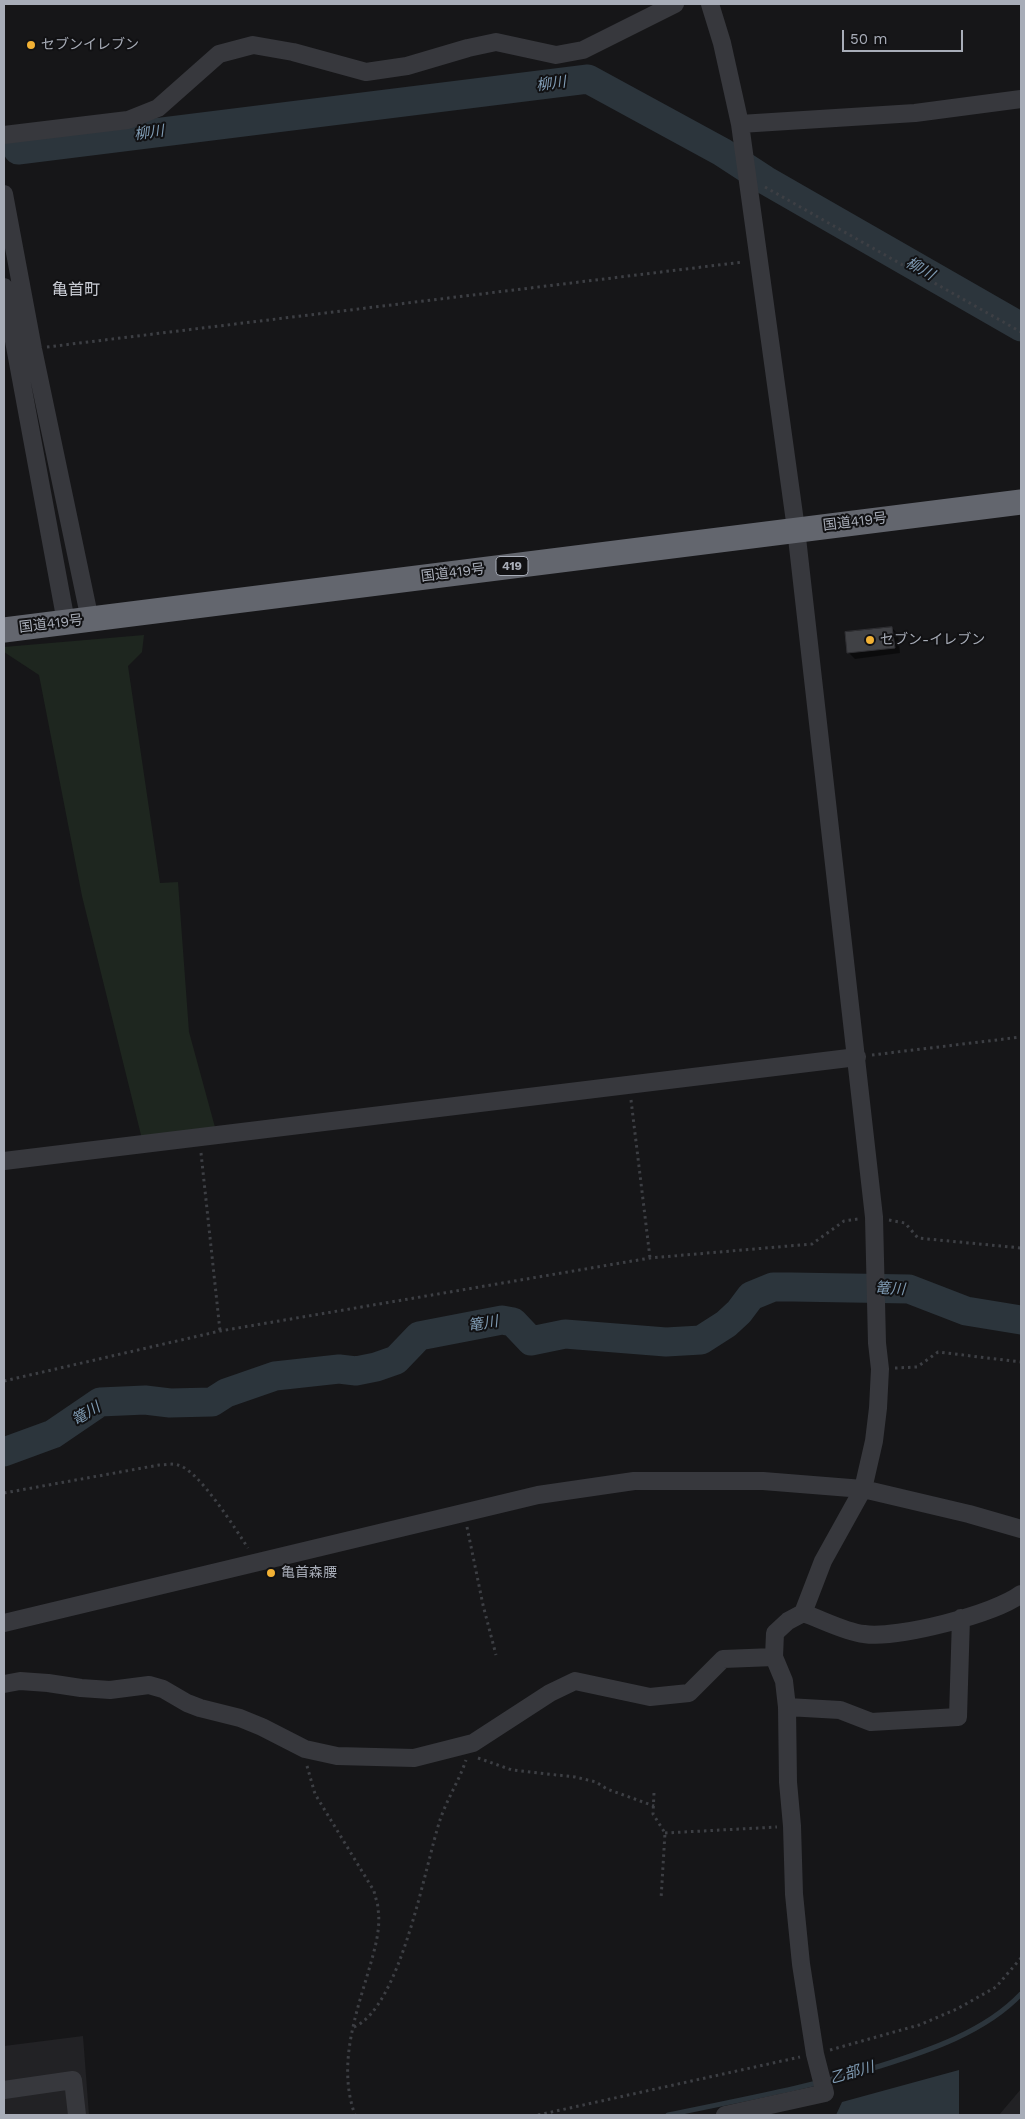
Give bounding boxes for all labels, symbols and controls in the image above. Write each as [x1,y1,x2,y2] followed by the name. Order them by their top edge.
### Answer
[845,20,966,52] scale bar
[850,30,887,48] text: 50 m
[41,37,139,53] place label: セブンイレブン
[25,39,37,51] marker: セブンイレブン
[535,73,567,95] water label: 柳川
[133,122,165,144] water label: 柳川
[903,254,937,284] water label: 柳川
[52,280,100,300] district label: 亀首町
[822,510,888,534] street label: 国道419号
[496,556,528,576] road number: 419
[420,561,486,585] street label: 国道419号
[18,612,84,636] street label: 国道419号
[880,632,985,648] place label: セブン-イレブン
[864,634,876,646] marker: セブン-イレブン
[875,1279,905,1299] water label: 篭川
[467,1313,499,1335] water label: 篭川
[69,1399,103,1429] water label: 篭川
[281,1565,337,1581] place label: 亀首森腰
[265,1567,277,1579] marker: 亀首森腰
[828,2058,876,2088] water label: 乙部川

